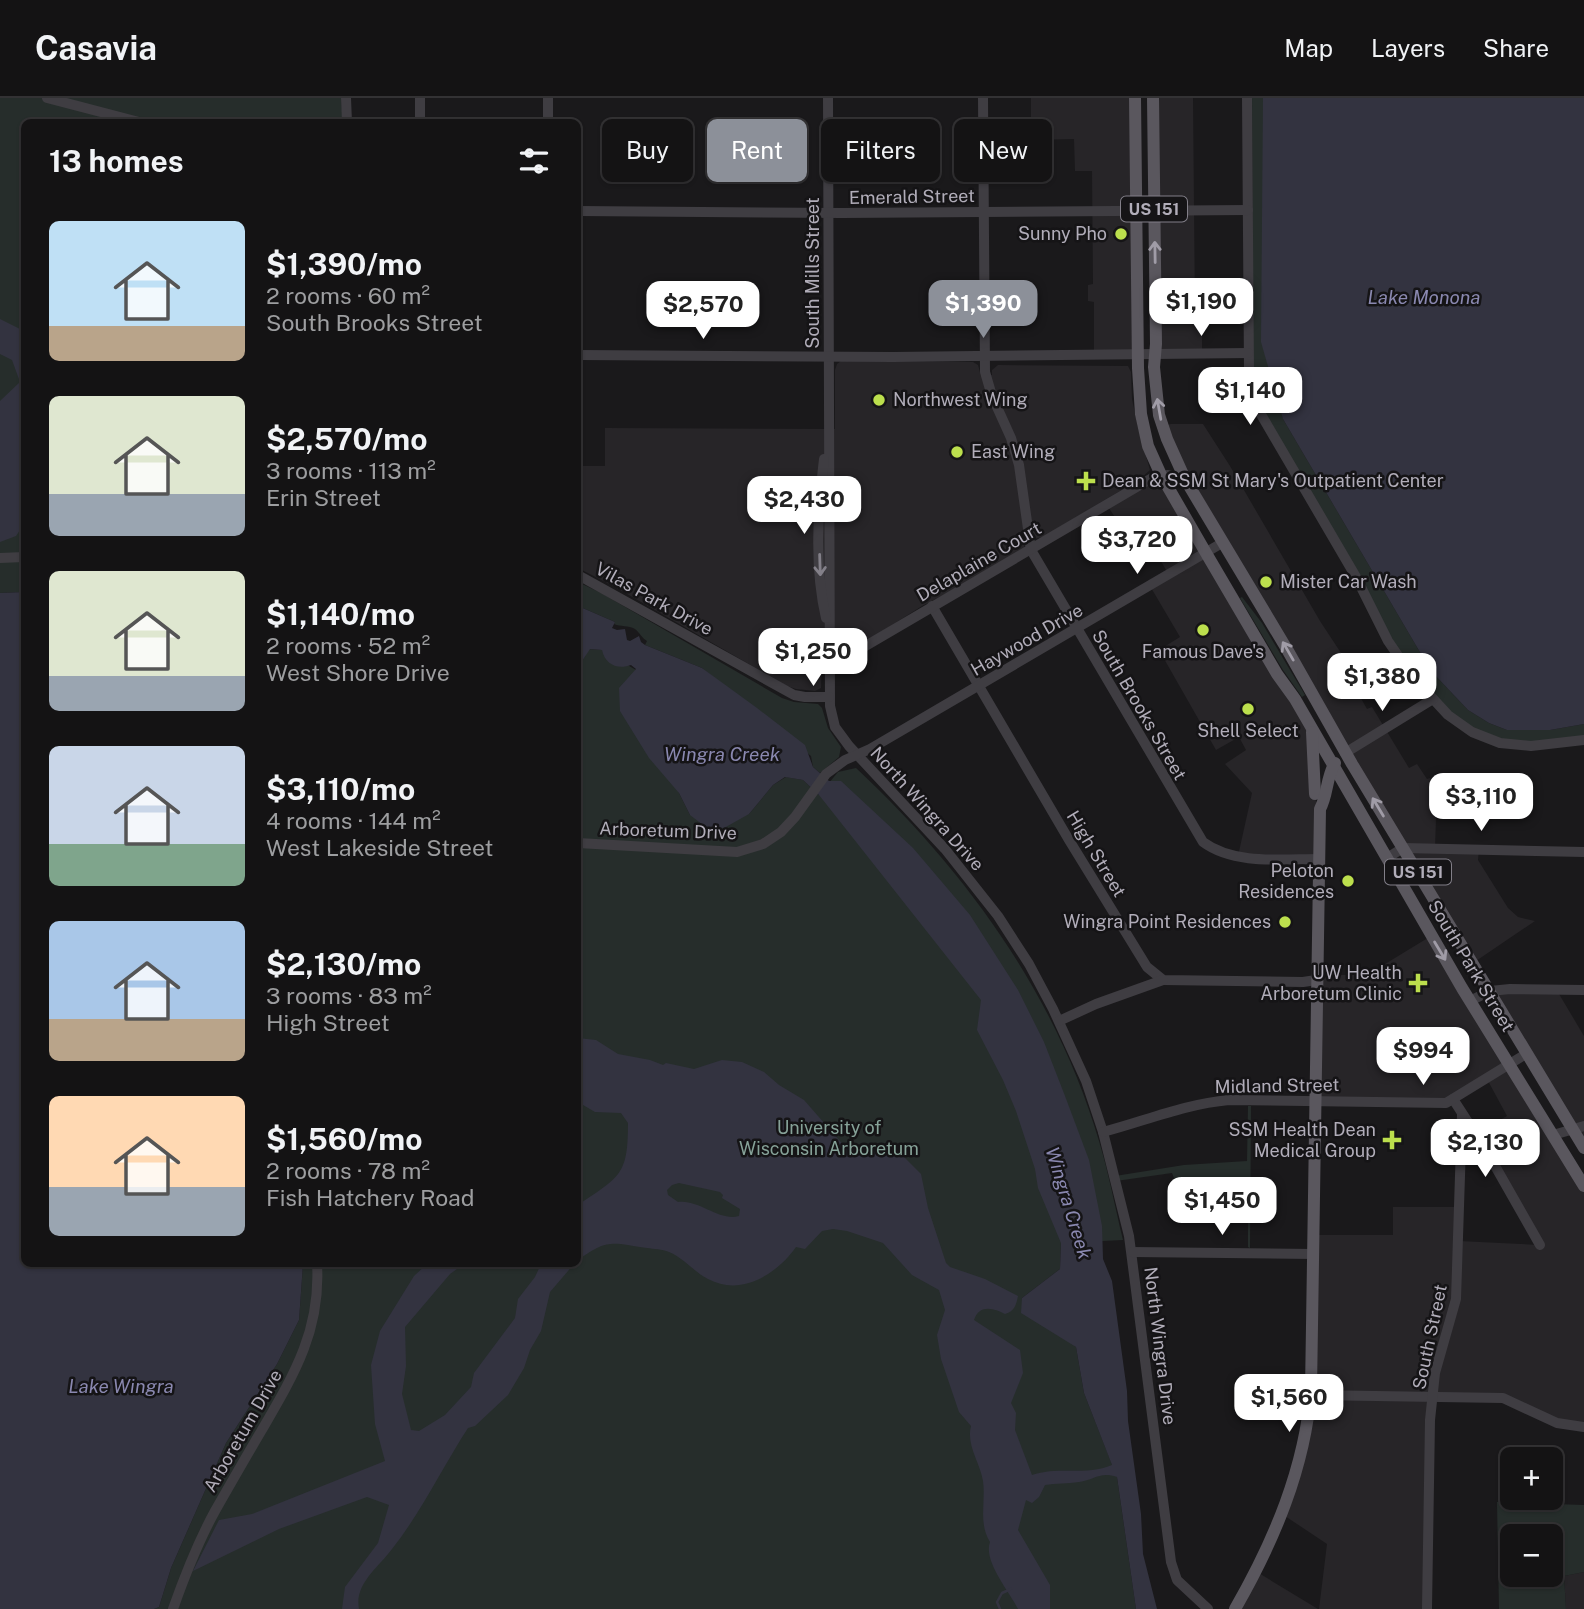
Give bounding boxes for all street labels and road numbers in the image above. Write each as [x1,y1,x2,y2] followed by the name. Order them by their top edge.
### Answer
[849,185,975,208] street label: Emerald Street
[802,197,823,349] street label: South Mills Street
[1121,197,1187,222] road number: US 151
[913,517,1045,606] street label: Delaplaine Court
[592,558,717,640] street label: Vilas Park Drive
[967,599,1086,680] street label: Haywood Drive
[1088,626,1191,783] street label: South Brooks Street
[866,742,988,875] street label: North Wingra Drive
[1063,807,1130,901] street label: High Street
[599,818,737,843] street label: Arboretum Drive
[1385,860,1451,884] road number: US 151
[1424,896,1519,1035] street label: South Park Street
[1214,1074,1339,1097] street label: Midland Street
[1140,1266,1181,1426] street label: North Wingra Drive
[1408,1282,1451,1391] street label: South Street
[199,1366,286,1496] street label: Arboretum Drive

